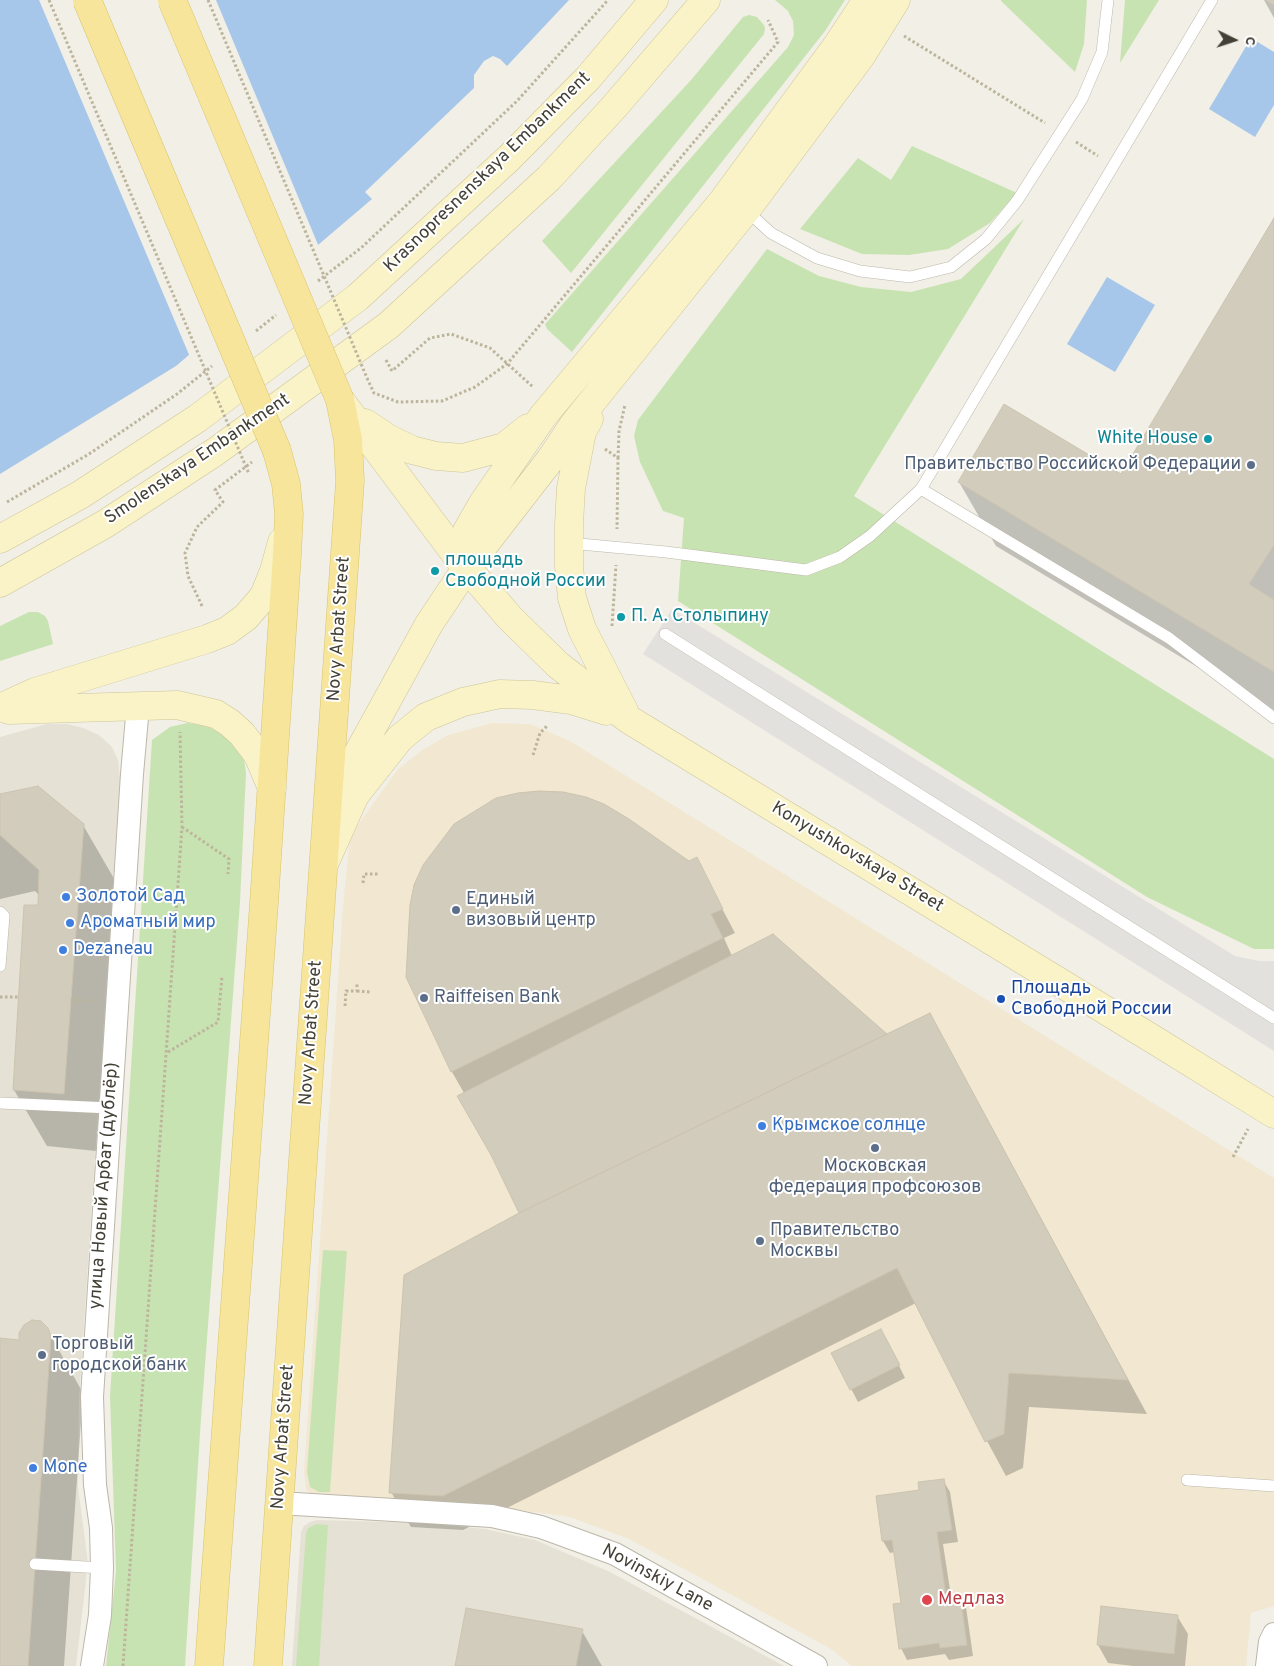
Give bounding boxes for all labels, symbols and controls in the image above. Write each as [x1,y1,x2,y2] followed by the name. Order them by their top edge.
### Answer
[1209,15,1259,65] north arrow
[1241,36,1258,46] text: С
[380,68,596,278] street label: Krasnopresnenskaya Embankment
[101,390,295,530] street label: Smolenskaya Embankment
[1097,428,1198,450] place label: White House
[1202,433,1214,445] marker: White House
[904,454,1241,476] place label: Правительство Российской Федерации
[1245,459,1257,471] marker: Правительство Российской Федерации
[445,550,606,592] place label: площадь Свободной России
[324,556,356,702] street label: Novy Arbat Street
[429,565,441,577] marker: площадь Свободной России
[631,606,769,628] place label: П. А. Столыпину
[615,611,627,623] marker: П. А. Столыпину
[767,798,947,918] street label: Konyushkovskaya Street
[76,886,185,908] place label: Золотой Сад
[466,889,596,932] place label: Единый визовый центр
[60,891,72,903] marker: Золотой Сад
[450,904,462,916] marker: Единый визовый центр
[80,912,216,934] place label: Ароматный мир
[64,917,76,929] marker: Ароматный мир
[73,939,153,961] place label: Dezaneau
[57,944,69,956] marker: Dezaneau
[296,960,328,1106] street label: Novy Arbat Street
[1011,978,1172,1021] place label: Площадь Свободной России
[434,987,560,1009] place label: Raiffeisen Bank
[418,992,430,1004] marker: Raiffeisen Bank
[995,993,1007,1005] marker: Площадь Свободной России
[86,1062,124,1310] street label: улица Новый Арбат (дублёр)
[772,1115,926,1137] place label: Крымское солнце
[756,1120,768,1132] marker: Крымское солнце
[869,1142,881,1154] marker: Московская федерация профсоюзов
[769,1156,981,1198] place label: Московская федерация профсоюзов
[770,1220,899,1262] place label: Правительство Москвы
[754,1235,766,1247] marker: Правительство Москвы
[52,1334,187,1376] place label: Торговый городской банк
[36,1349,48,1361] marker: Торговый городской банк
[268,1364,300,1510] street label: Novy Arbat Street
[43,1457,88,1479] place label: Mone
[27,1462,39,1474] marker: Mone
[598,1541,716,1617] street label: Novinskiy Lane
[938,1589,1005,1611] place label: Медлаз
[920,1593,934,1607] marker: Медлаз

